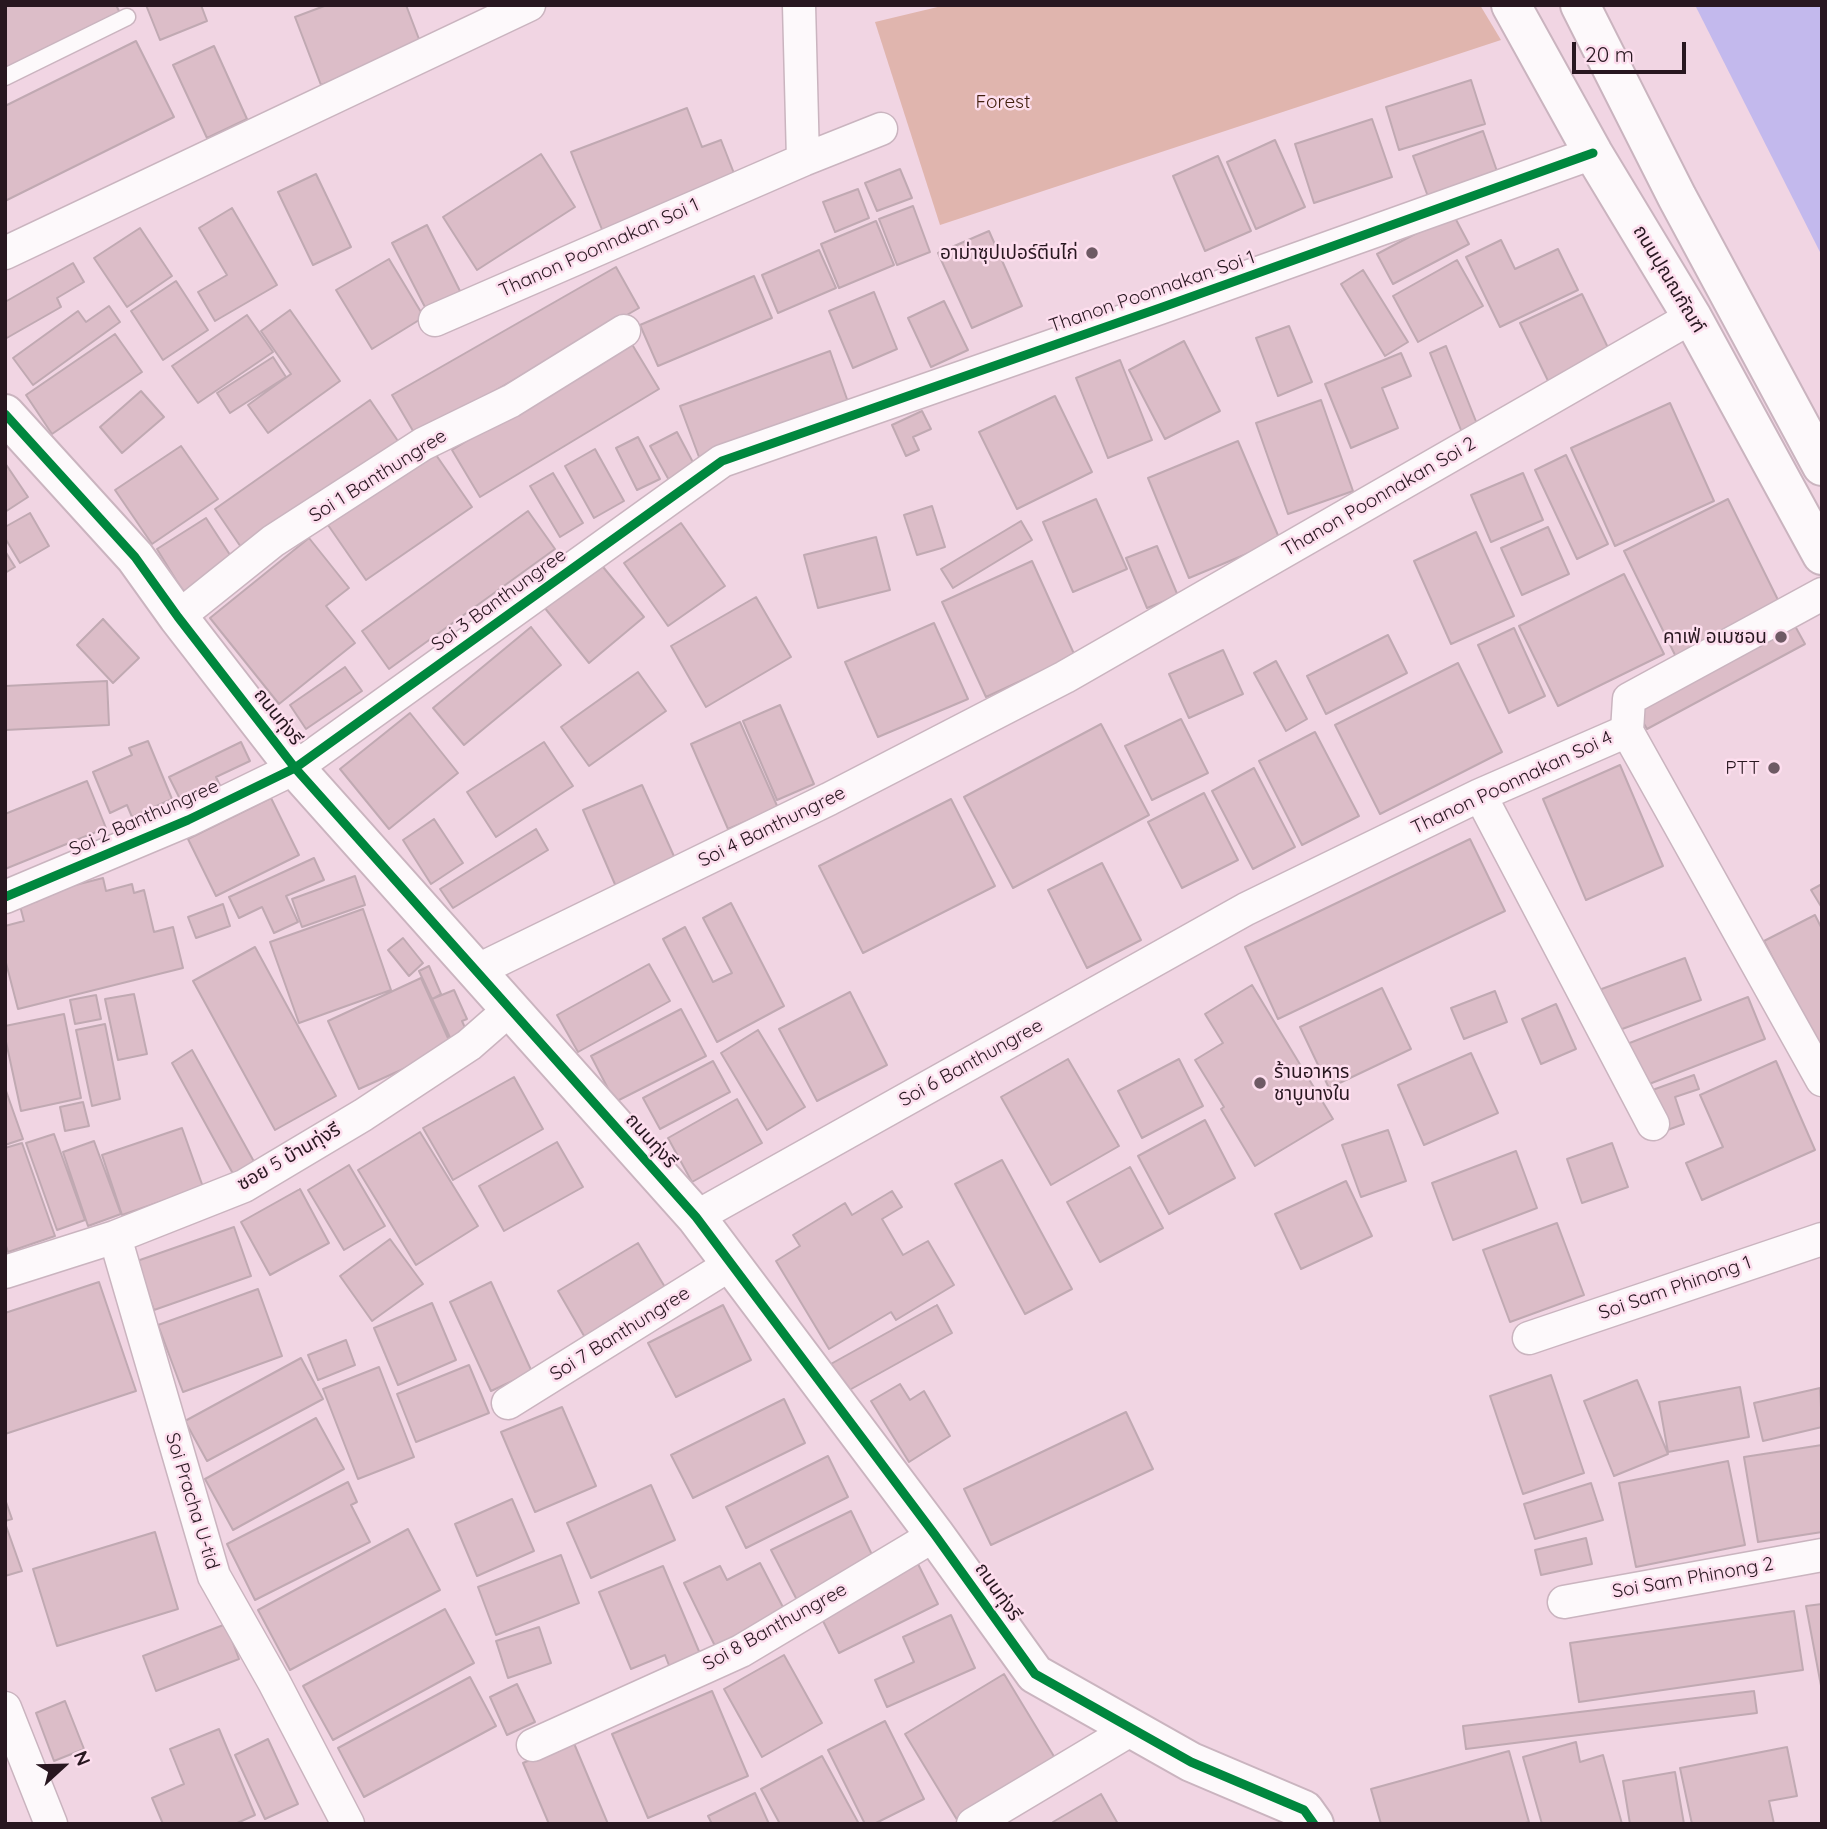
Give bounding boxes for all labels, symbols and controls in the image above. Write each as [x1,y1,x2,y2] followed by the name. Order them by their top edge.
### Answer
[1575,28,1689,72] scale bar
[1585,41,1634,67] text: 20 m
[976,91,1030,113] park label: Forest
[496,194,702,302] street label: Thanon Poonnakan Soi 1
[1628,221,1710,337] street label: ถนนปุณณกัณฑ์
[940,242,1078,264] place label: อาม่าซุปเปอร์ตีนไก่
[1084,245,1100,261] marker: อาม่าซุปเปอร์ตีนไก่
[1046,246,1258,338] street label: Thanon Poonnakan Soi 1
[305,425,451,527] street label: Soi 1 Banthungree
[1278,432,1480,562] street label: Thanon Poonnakan Soi 2
[427,544,571,656] street label: Soi 3 Banthungree
[1663,626,1767,648] place label: คาเฟ่ อเมซอน
[1773,629,1789,645] marker: คาเฟ่ อเมซอน
[249,684,307,750] street label: ถนนทุ่งรี
[1408,726,1616,840] street label: Thanon Poonnakan Soi 4
[1725,757,1760,779] place label: PTT
[1766,760,1782,776] marker: PTT
[66,775,222,861] street label: Soi 2 Banthungree
[695,782,849,872] street label: Soi 4 Banthungree
[895,1014,1047,1112] street label: Soi 6 Banthungree
[1274,1061,1350,1105] place label: ร้านอาหาร ชาบูนางใน
[1252,1075,1268,1091] marker: ร้านอาหาร ชาบูนางใน
[621,1109,681,1173] street label: ถนนทุ่งรี
[233,1118,345,1196] street label: ซอย 5 บ้านทุ่งรี
[1596,1251,1754,1325] street label: Soi Sam Phinong 1
[546,1282,694,1386] street label: Soi 7 Banthungree
[160,1430,224,1572] street label: Soi Pracha U-tid
[1611,1553,1775,1603] street label: Soi Sam Phinong 2
[970,1559,1026,1625] street label: ถนนทุ่งรี
[699,1578,851,1676] street label: Soi 8 Banthungree
[28,1731,98,1801] north arrow
[69,1747,96,1769] text: N

